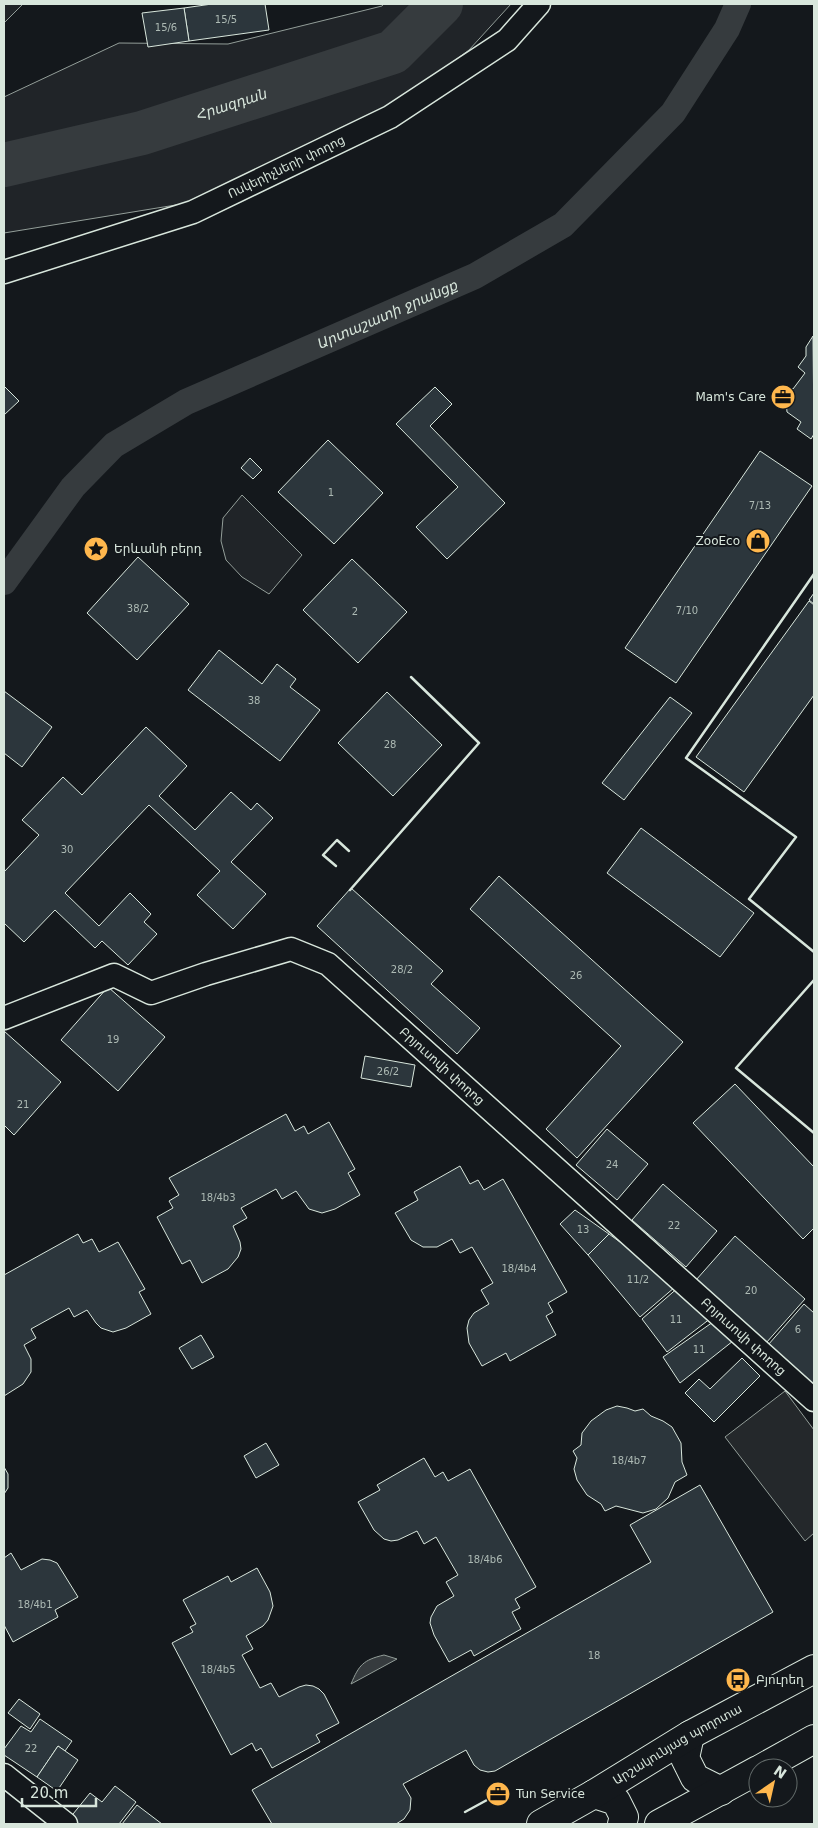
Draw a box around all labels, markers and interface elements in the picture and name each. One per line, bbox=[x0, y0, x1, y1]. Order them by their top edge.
house number: 15/5 bbox=[215, 14, 237, 25]
house number: 15/6 bbox=[155, 22, 177, 33]
water label: Հրազդան bbox=[194, 85, 269, 123]
street label: Ոսկերիչների փողոց bbox=[226, 133, 347, 201]
water label: Արտաշատի ջրանցք bbox=[315, 276, 460, 352]
office icon: Mam's Care bbox=[770, 384, 796, 410]
place label: Mam's Care bbox=[695, 390, 766, 404]
house number: 1 bbox=[328, 487, 334, 498]
house number: 7/13 bbox=[749, 500, 771, 511]
shop icon: ZooEco bbox=[745, 528, 771, 554]
place label: ZooEco bbox=[696, 534, 740, 548]
place icon: Երևանի բերդ bbox=[83, 536, 109, 562]
place label: Երևանի բերդ bbox=[114, 542, 202, 556]
house number: 38/2 bbox=[127, 603, 149, 614]
house number: 7/10 bbox=[676, 605, 698, 616]
house number: 2 bbox=[352, 606, 358, 617]
house number: 38 bbox=[248, 695, 260, 706]
house number: 28 bbox=[384, 739, 396, 750]
house number: 30 bbox=[61, 844, 73, 855]
house number: 28/2 bbox=[391, 964, 413, 975]
house number: 26 bbox=[570, 970, 582, 981]
street label: Բրյուսովի փողոց bbox=[397, 1025, 487, 1108]
house number: 19 bbox=[107, 1034, 119, 1045]
house number: 26/2 bbox=[377, 1066, 399, 1077]
house number: 21 bbox=[17, 1099, 29, 1110]
house number: 24 bbox=[606, 1159, 618, 1170]
house number: 18/4b3 bbox=[200, 1192, 236, 1203]
house number: 22 bbox=[668, 1220, 680, 1231]
house number: 13 bbox=[577, 1224, 589, 1235]
house number: 18/4b4 bbox=[501, 1263, 537, 1274]
house number: 11/2 bbox=[627, 1274, 649, 1285]
house number: 20 bbox=[745, 1285, 757, 1296]
street label: Բրյուսովի փողոց bbox=[698, 1295, 789, 1378]
house number: 11 bbox=[670, 1314, 682, 1325]
house number: 6 bbox=[795, 1324, 801, 1335]
house number: 11 bbox=[693, 1344, 705, 1355]
house number: 18/4b7 bbox=[611, 1455, 647, 1466]
house number: 18/4b6 bbox=[467, 1554, 503, 1565]
house number: 18/4b1 bbox=[17, 1599, 53, 1610]
house number: 18 bbox=[588, 1650, 600, 1661]
house number: 18/4b5 bbox=[200, 1664, 236, 1675]
bus stop icon: Բյուրեղ bbox=[725, 1667, 751, 1693]
place label: Բյուրեղ bbox=[756, 1673, 804, 1687]
street label: Արշակունյաց պողոտա bbox=[610, 1702, 744, 1788]
house number: 22 bbox=[25, 1743, 37, 1754]
north arrow bbox=[748, 1758, 798, 1808]
text: N bbox=[771, 1762, 790, 1782]
scale bar bbox=[22, 1776, 96, 1808]
office icon: Tun Service bbox=[485, 1781, 511, 1807]
text: 20 m bbox=[30, 1784, 68, 1802]
place label: Tun Service bbox=[515, 1787, 585, 1801]

